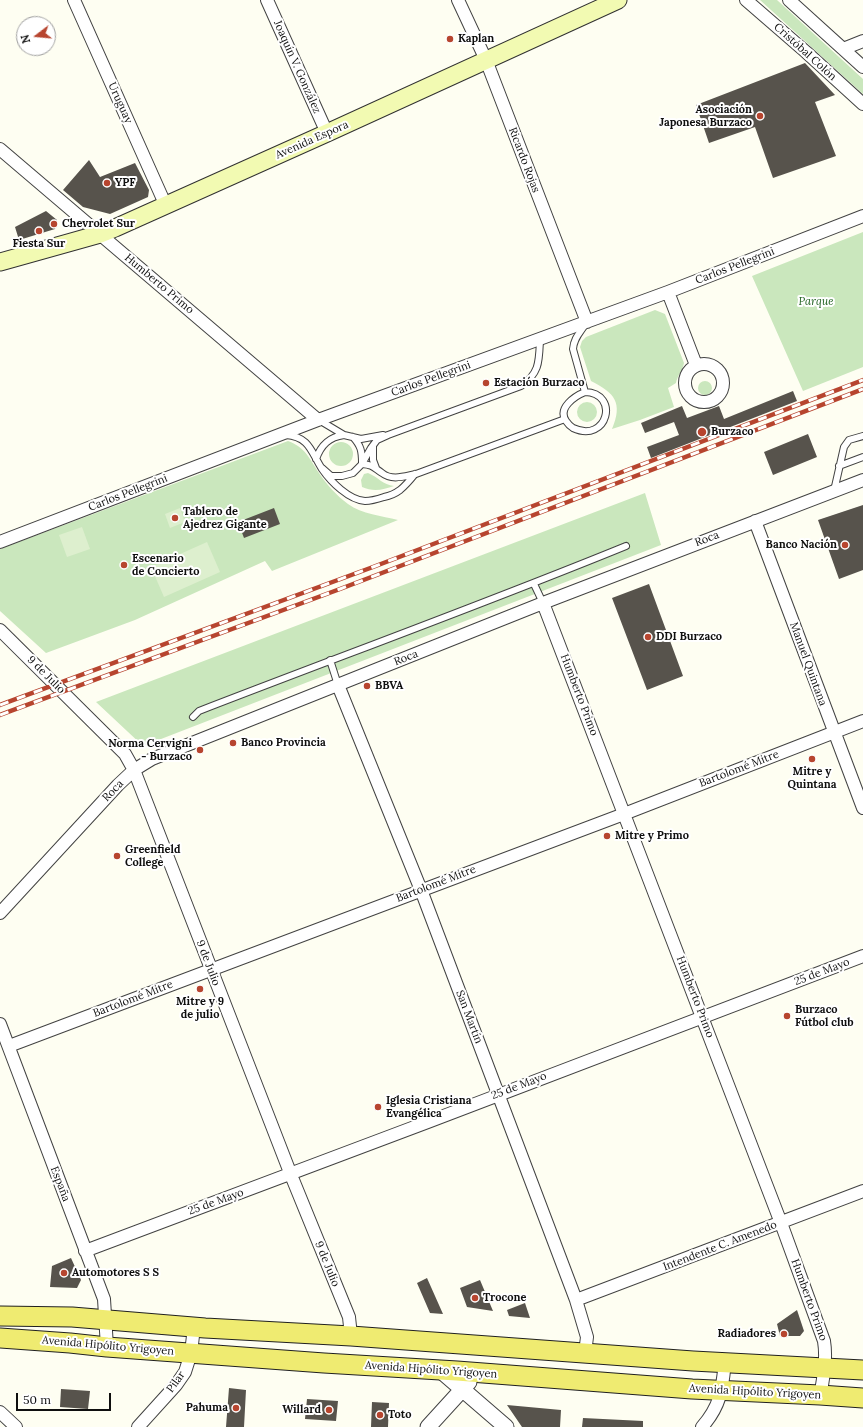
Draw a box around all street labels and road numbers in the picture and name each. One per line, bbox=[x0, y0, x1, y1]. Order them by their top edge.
street label: Joaquín V. González bbox=[270, 18, 324, 116]
street label: Cristóbal Colón bbox=[771, 20, 839, 84]
street label: Uruguay bbox=[105, 80, 135, 126]
street label: Avenida Espora bbox=[274, 118, 350, 162]
street label: Ricardo Rojas bbox=[505, 125, 543, 195]
street label: Carlos Pellegrini bbox=[694, 245, 776, 287]
street label: Humberto Primo bbox=[122, 251, 196, 317]
street label: Carlos Pellegrini bbox=[389, 358, 473, 400]
street label: Carlos Pellegrini bbox=[87, 472, 169, 514]
street label: Roca bbox=[693, 528, 721, 550]
street label: Manuel Quintana bbox=[787, 620, 829, 708]
street label: Roca bbox=[392, 647, 420, 669]
street label: Humberto Primo bbox=[557, 652, 601, 738]
street label: 9 de Julio bbox=[24, 653, 68, 697]
street label: Bartolomé Mitre bbox=[697, 748, 781, 790]
street label: Roca bbox=[100, 778, 126, 804]
street label: Bartolomé Mitre bbox=[394, 863, 478, 905]
street label: 9 de Julio bbox=[193, 938, 223, 988]
street label: Humberto Primo bbox=[673, 954, 717, 1040]
street label: 25 de Mayo bbox=[793, 955, 851, 989]
street label: Bartolomé Mitre bbox=[91, 978, 175, 1020]
street label: San Martín bbox=[453, 988, 485, 1046]
street label: 25 de Mayo bbox=[490, 1069, 548, 1103]
street label: España bbox=[47, 1165, 73, 1203]
street label: 25 de Mayo bbox=[186, 1186, 246, 1218]
street label: Intendente C. Amenedo bbox=[661, 1218, 779, 1274]
street label: 9 de Julio bbox=[312, 1239, 342, 1289]
street label: Humberto Primo bbox=[788, 1257, 830, 1343]
street label: Avenida Hipólito Yrigoyen bbox=[41, 1334, 175, 1358]
street label: Avenida Hipólito Yrigoyen bbox=[364, 1359, 498, 1381]
street label: Pilar bbox=[164, 1369, 188, 1395]
street label: Avenida Hipólito Yrigoyen bbox=[689, 1382, 821, 1402]

